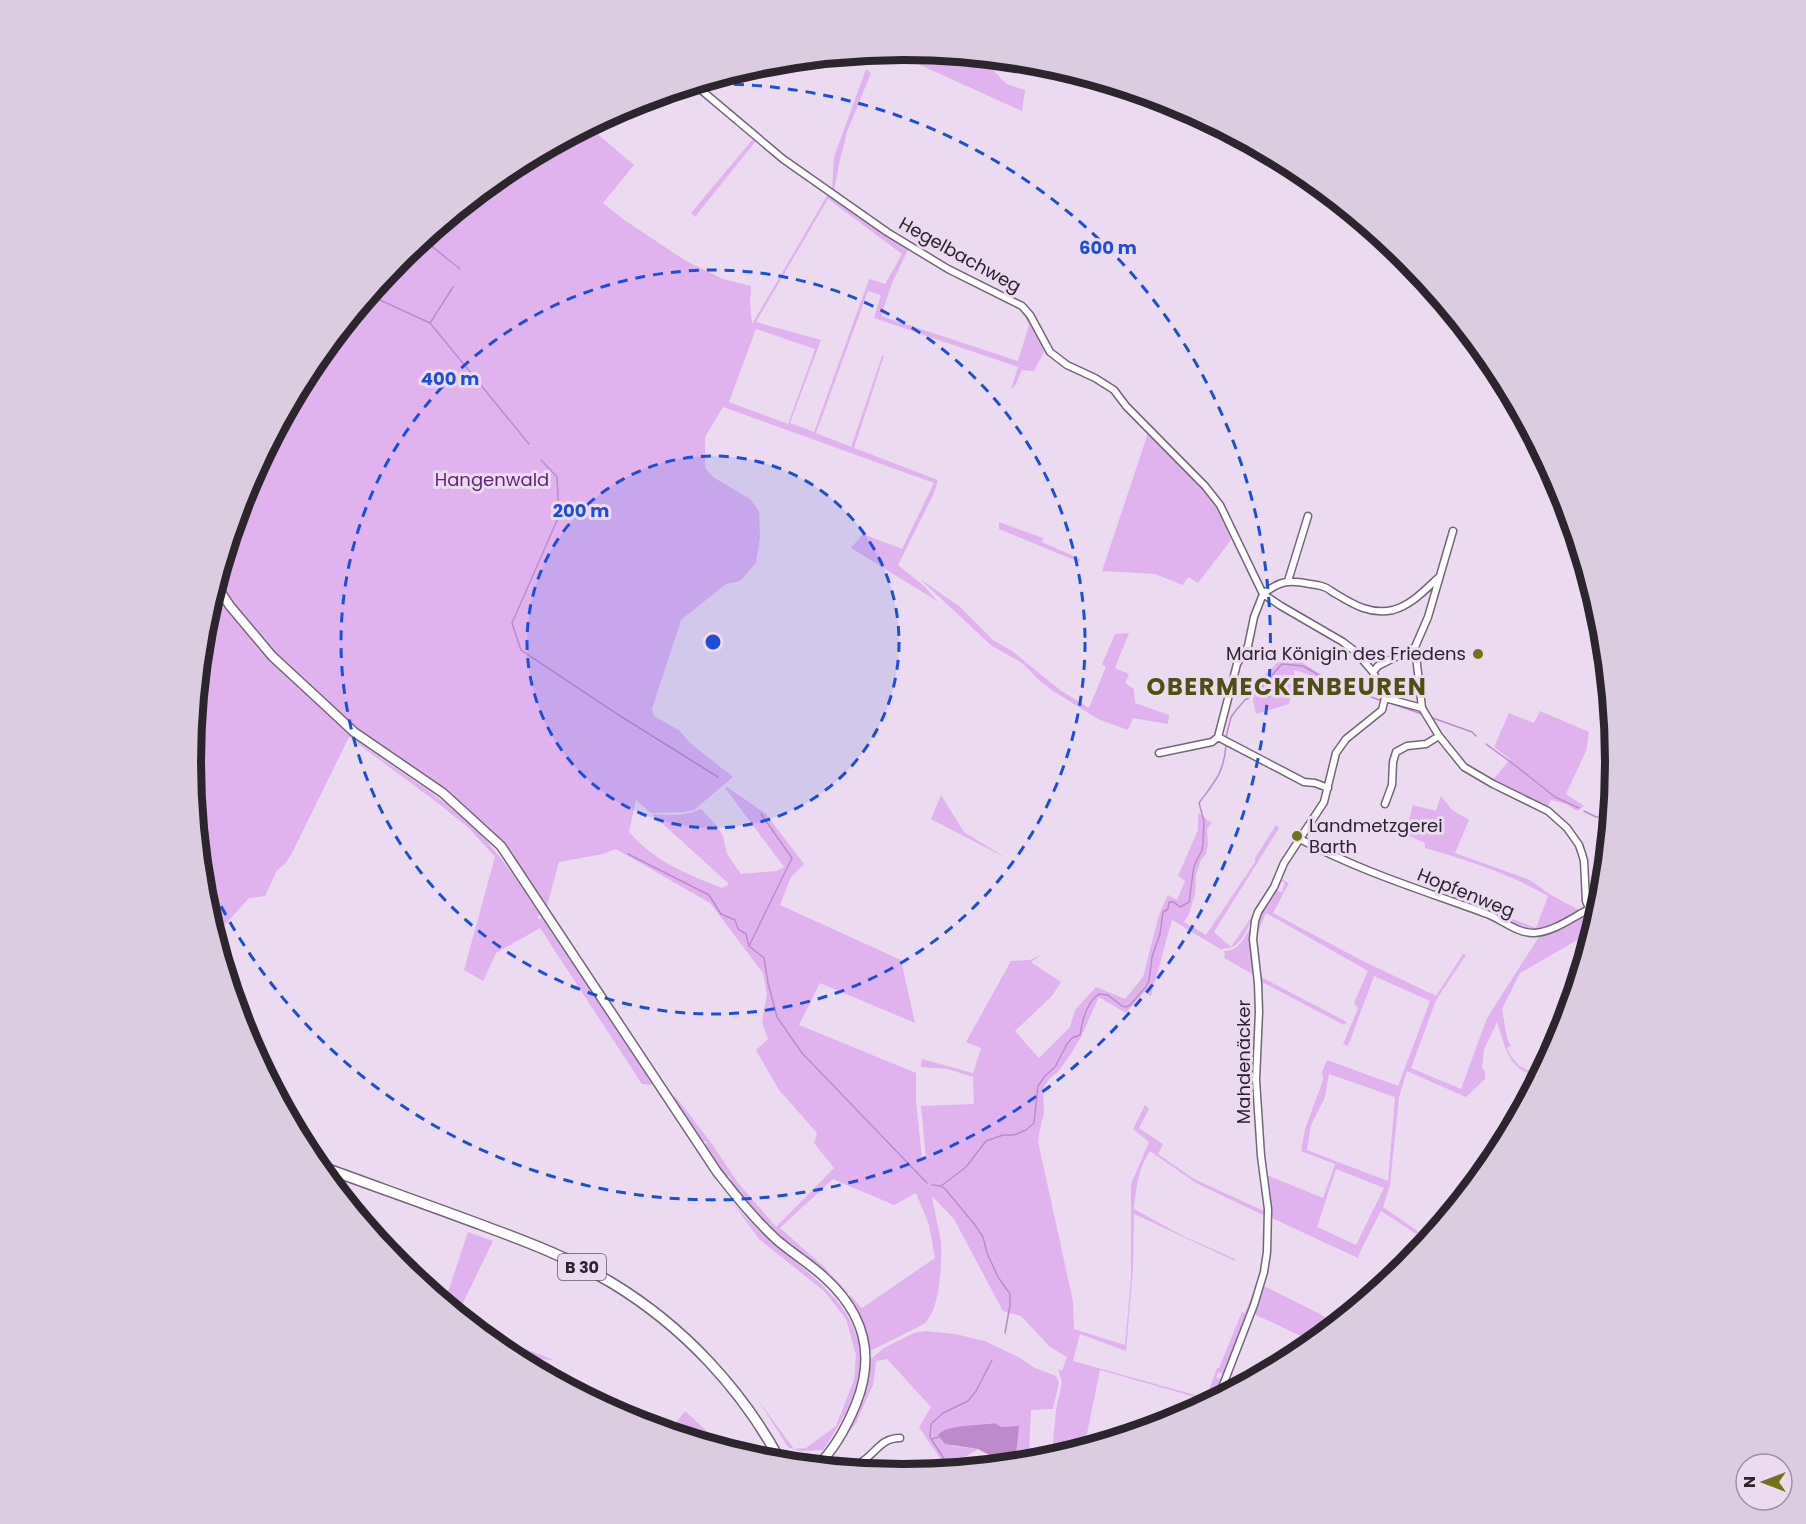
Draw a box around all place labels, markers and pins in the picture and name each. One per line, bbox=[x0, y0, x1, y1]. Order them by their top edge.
centre of rings bbox=[703, 632, 723, 652]
place label: Maria Königin des Friedens bbox=[1226, 641, 1466, 666]
marker: Maria Königin des Friedens bbox=[1471, 647, 1485, 661]
place label: Landmetzgerei Barth bbox=[1309, 813, 1443, 859]
marker: Landmetzgerei Barth bbox=[1290, 829, 1304, 843]

